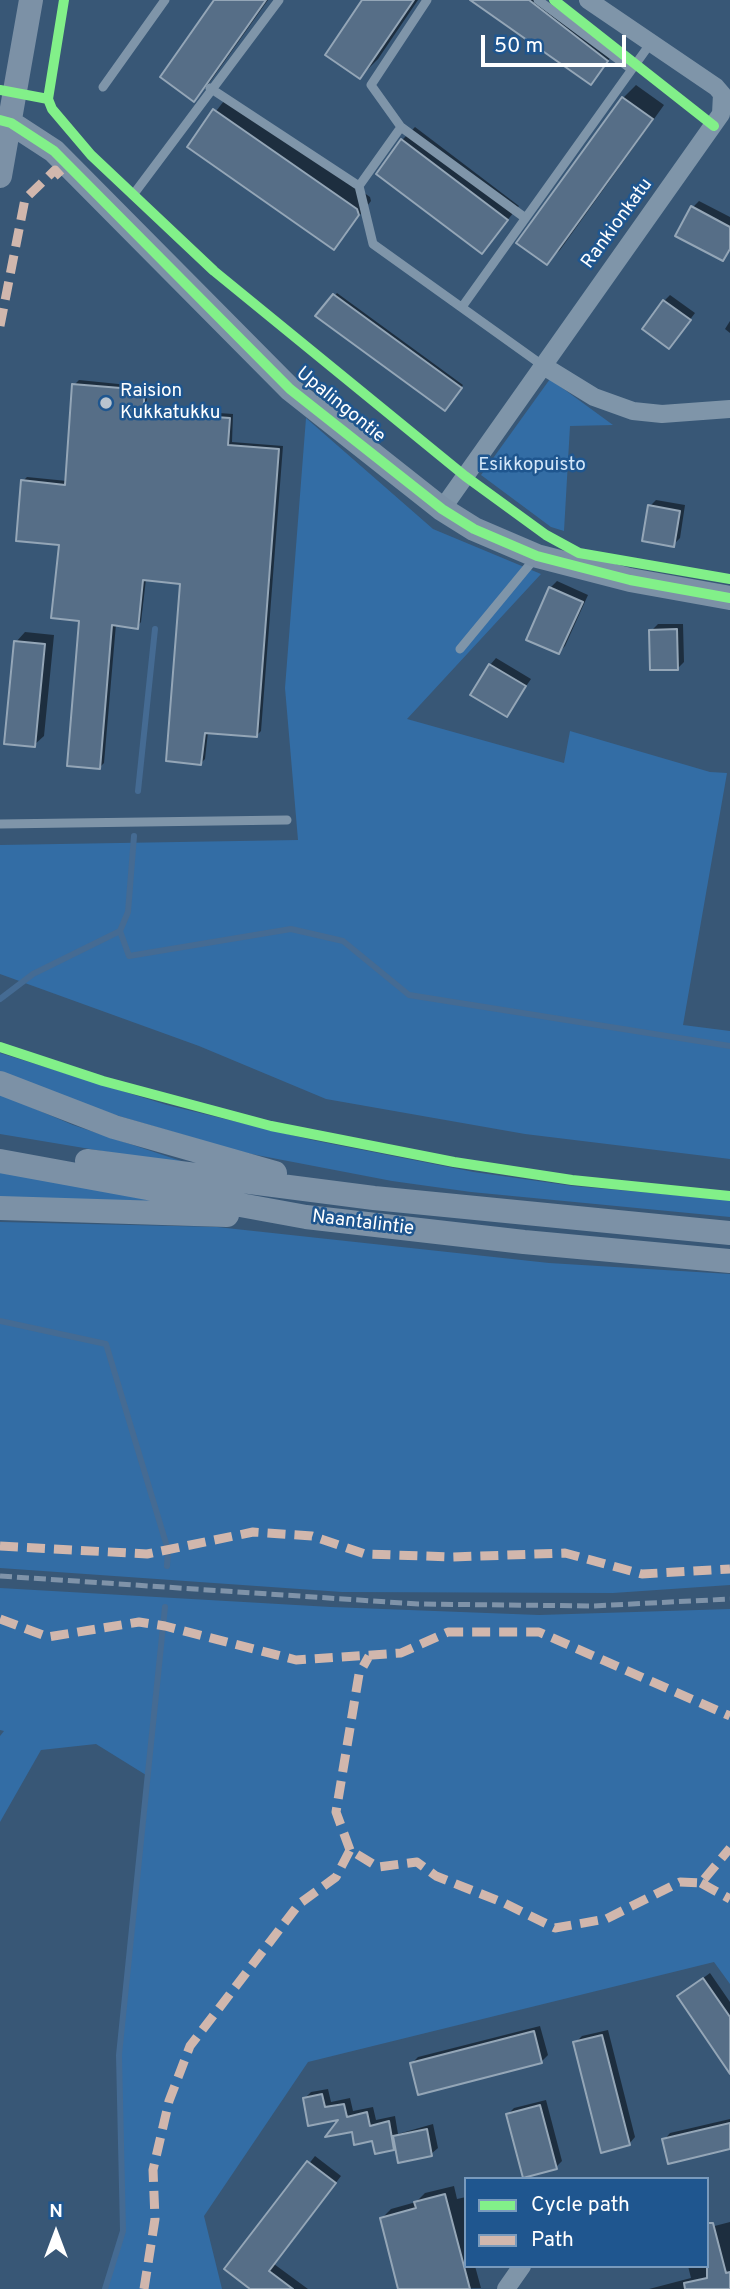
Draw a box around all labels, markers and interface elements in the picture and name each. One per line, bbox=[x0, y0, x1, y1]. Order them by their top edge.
scale bar bbox=[485, 21, 630, 65]
text: 50 m bbox=[494, 33, 543, 60]
street label: Rankionkatu bbox=[578, 174, 658, 274]
street label: Upalingontie bbox=[291, 363, 389, 449]
place label: Raision Kukkatukku bbox=[120, 381, 221, 425]
marker: Raision Kukkatukku bbox=[98, 395, 114, 411]
park label: Esikkopuisto bbox=[478, 455, 586, 477]
street label: Naantalintie bbox=[311, 1206, 415, 1242]
legend bbox=[464, 2177, 709, 2268]
text: Cycle path bbox=[531, 2192, 630, 2219]
north arrow bbox=[21, 2198, 91, 2268]
text: N bbox=[49, 2200, 63, 2224]
text: Path bbox=[531, 2227, 574, 2254]

